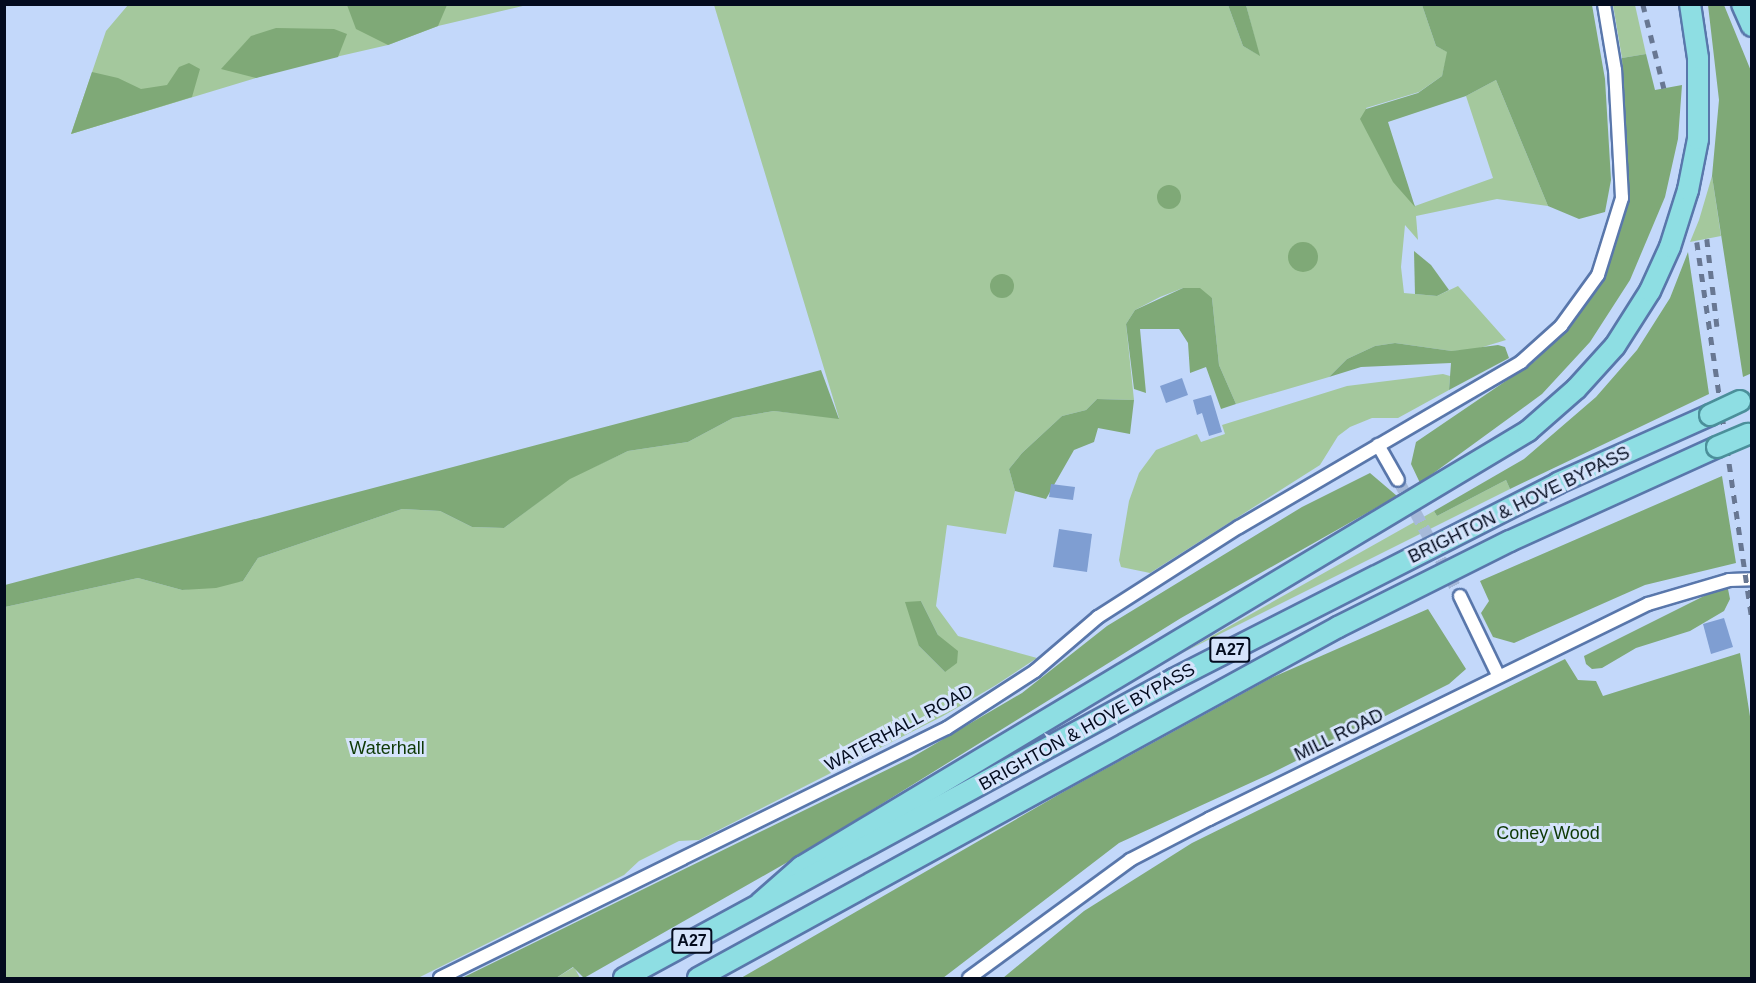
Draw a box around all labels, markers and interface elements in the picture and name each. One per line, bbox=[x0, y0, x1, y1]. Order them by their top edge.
street label: BRIGHTON & HOVE BYPASS bbox=[1405, 442, 1633, 568]
road number: A27 bbox=[1209, 637, 1251, 663]
street label: BRIGHTON & HOVE BYPASS bbox=[975, 659, 1199, 795]
street label: WATERHALL ROAD bbox=[821, 680, 977, 776]
street label: MILL ROAD bbox=[1291, 704, 1387, 766]
park label: Waterhall bbox=[349, 737, 425, 759]
park label: Coney Wood bbox=[1496, 822, 1600, 844]
road number: A27 bbox=[671, 928, 713, 954]

